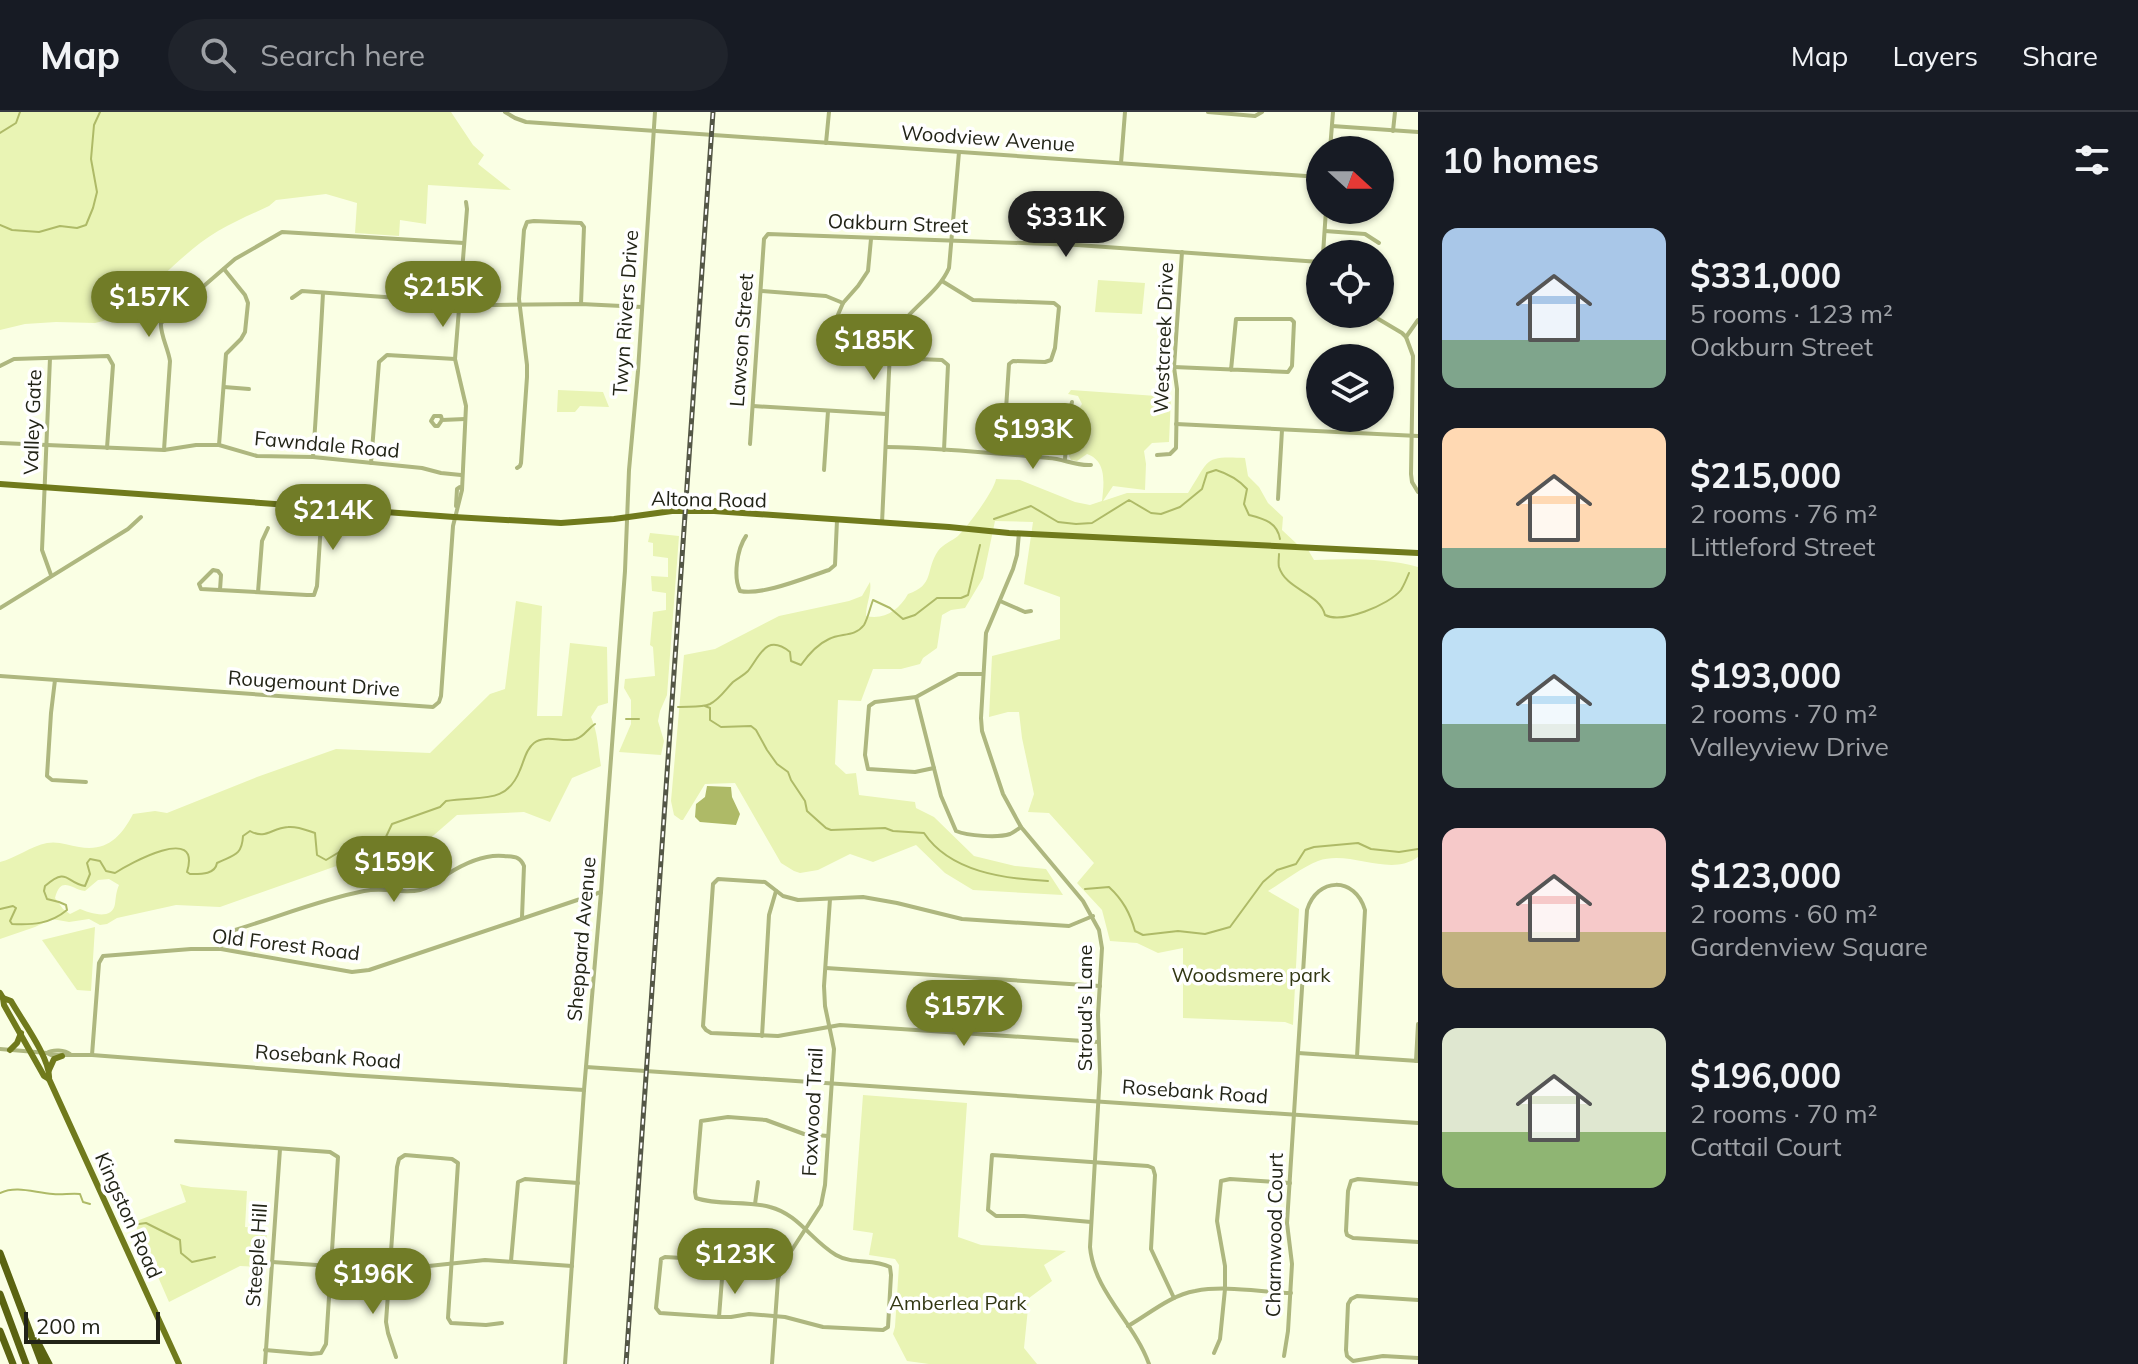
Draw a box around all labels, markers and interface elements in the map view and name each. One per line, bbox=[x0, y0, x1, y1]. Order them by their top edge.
search box bbox=[168, 19, 728, 91]
text: Map bbox=[40, 31, 120, 79]
icon: search bbox=[196, 33, 240, 77]
text: Search here bbox=[260, 36, 425, 74]
text: Map bbox=[1791, 38, 1848, 73]
text: Layers bbox=[1892, 38, 1978, 73]
text: Share bbox=[2022, 38, 2098, 73]
street label: Woodview Avenue bbox=[900, 119, 1076, 157]
north arrow bbox=[1306, 136, 1394, 224]
map controls bbox=[1306, 136, 1394, 432]
icon: filters bbox=[2070, 138, 2114, 182]
text: 10 homes bbox=[1442, 139, 1599, 182]
pin: $331K bbox=[1010, 191, 1122, 259]
text: $331K bbox=[1026, 200, 1106, 233]
street label: Oakburn Street bbox=[827, 208, 969, 238]
street label: Twyn Rivers Drive bbox=[607, 229, 643, 397]
button: locate bbox=[1306, 240, 1394, 328]
text: $331,000 bbox=[1690, 254, 1841, 297]
icon: home bbox=[1506, 260, 1602, 356]
pin: $215K bbox=[387, 261, 499, 329]
street label: Westcreek Drive bbox=[1148, 262, 1178, 414]
text: $215K bbox=[403, 270, 483, 303]
pin: $157K bbox=[93, 271, 205, 339]
street label: Lawson Street bbox=[724, 273, 758, 407]
text: $157K bbox=[109, 280, 189, 313]
text: 5 rooms · 123 m² bbox=[1690, 297, 1893, 330]
pin: $185K bbox=[818, 314, 930, 382]
text: $185K bbox=[834, 323, 914, 356]
text: Oakburn Street bbox=[1690, 330, 1873, 363]
button: layers bbox=[1306, 344, 1394, 432]
street label: Valley Gate bbox=[18, 369, 46, 475]
pin: $193K bbox=[977, 403, 1089, 471]
text: $193K bbox=[993, 412, 1073, 445]
street label: Fawndale Road bbox=[253, 425, 401, 463]
text: $215,000 bbox=[1690, 454, 1841, 497]
icon: home bbox=[1506, 460, 1602, 556]
pin: $214K bbox=[277, 484, 389, 552]
street label: Altona Road bbox=[651, 485, 767, 513]
text: $214K bbox=[293, 493, 373, 526]
text: 2 rooms · 76 m² bbox=[1690, 497, 1877, 530]
text: Littleford Street bbox=[1690, 530, 1875, 563]
text: $193,000 bbox=[1690, 654, 1841, 697]
icon: home bbox=[1506, 660, 1602, 756]
street label: Rougemount Drive bbox=[227, 665, 401, 701]
text: 2 rooms · 70 m² bbox=[1690, 697, 1877, 730]
text: Valleyview Drive bbox=[1690, 730, 1889, 763]
pin: $159K bbox=[338, 836, 450, 904]
text: $159K bbox=[354, 845, 434, 878]
text: $123,000 bbox=[1690, 854, 1841, 897]
street label: Sheppard Avenue bbox=[561, 856, 601, 1022]
icon: home bbox=[1506, 860, 1602, 956]
text: 2 rooms · 60 m² bbox=[1690, 897, 1877, 930]
street label: Old Forest Road bbox=[211, 923, 361, 965]
text: Gardenview Square bbox=[1690, 930, 1928, 963]
street label: Stroud's Lane bbox=[1072, 945, 1097, 1071]
park label: Woodsmere park bbox=[1171, 962, 1331, 987]
pin: $157K bbox=[908, 980, 1020, 1048]
text: $157K bbox=[924, 989, 1004, 1022]
street label: Rosebank Road bbox=[254, 1038, 402, 1074]
street label: Foxwood Trail bbox=[796, 1047, 828, 1177]
text: $196,000 bbox=[1690, 1054, 1841, 1097]
icon: home bbox=[1506, 1060, 1602, 1156]
street label: Rosebank Road bbox=[1121, 1073, 1269, 1109]
text: 2 rooms · 70 m² bbox=[1690, 1097, 1877, 1130]
text: Cattail Court bbox=[1690, 1130, 1842, 1163]
street label: Kingston Road bbox=[90, 1148, 168, 1282]
street label: Charnwood Court bbox=[1260, 1153, 1288, 1317]
street label: Steeple Hill bbox=[240, 1202, 272, 1308]
pin: $123K bbox=[679, 1228, 791, 1296]
text: $123K bbox=[695, 1237, 775, 1270]
pin: $196K bbox=[317, 1248, 429, 1316]
text: $196K bbox=[333, 1257, 413, 1290]
park label: Amberlea Park bbox=[889, 1290, 1027, 1315]
scale bar bbox=[24, 1308, 160, 1344]
text: 200 m bbox=[36, 1312, 101, 1340]

